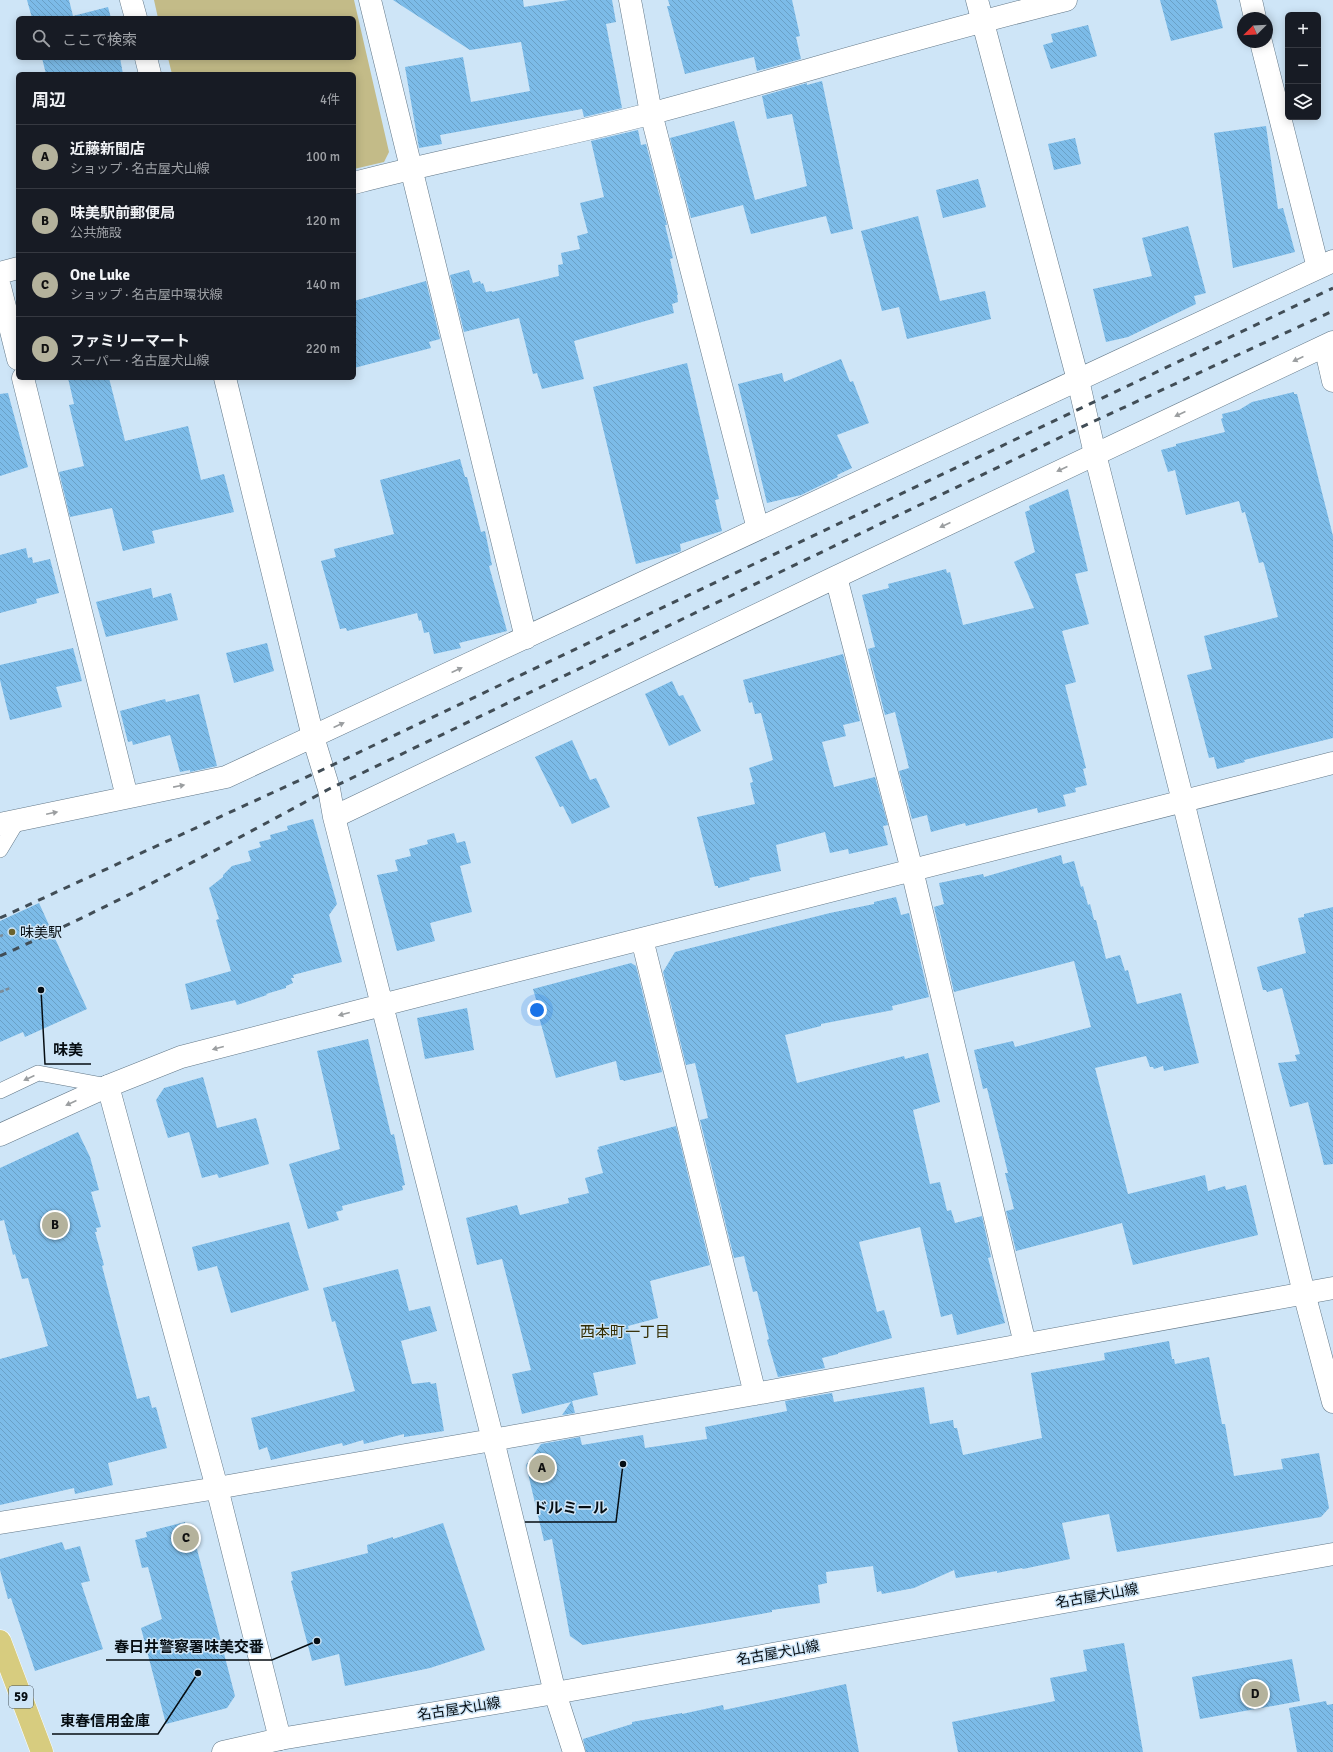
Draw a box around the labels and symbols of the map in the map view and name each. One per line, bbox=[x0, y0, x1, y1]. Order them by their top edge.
north arrow bbox=[1237, 12, 1273, 48]
one-way arrow bbox=[1292, 356, 1303, 362]
one-way arrow bbox=[1174, 411, 1186, 417]
one-way arrow bbox=[1057, 466, 1068, 472]
one-way arrow bbox=[939, 522, 951, 528]
one-way arrow bbox=[451, 667, 462, 673]
one-way arrow bbox=[333, 722, 344, 728]
one-way arrow bbox=[173, 783, 185, 789]
one-way arrow bbox=[46, 809, 58, 815]
place label: 味美駅 bbox=[20, 924, 62, 941]
marker: 味美駅 bbox=[7, 927, 17, 937]
your location bbox=[527, 1000, 547, 1020]
one-way arrow bbox=[338, 1012, 350, 1018]
callout: 味美 bbox=[45, 1037, 91, 1064]
text: 味美 bbox=[53, 1041, 83, 1059]
one-way arrow bbox=[212, 1045, 224, 1051]
one-way arrow bbox=[23, 1075, 34, 1081]
one-way arrow bbox=[65, 1100, 76, 1106]
pin: B bbox=[42, 1210, 68, 1240]
district label: 西本町一丁目 bbox=[580, 1323, 670, 1341]
pin: A bbox=[529, 1453, 555, 1483]
callout: ドルミール bbox=[525, 1495, 616, 1522]
text: ドルミール bbox=[532, 1499, 608, 1517]
pin: C bbox=[173, 1523, 199, 1553]
street label: 名古屋犬山線 bbox=[1054, 1580, 1140, 1612]
callout: 春日井警察署味美交番 bbox=[106, 1633, 272, 1660]
street label: 名古屋犬山線 bbox=[735, 1637, 821, 1669]
text: 春日井警察署味美交番 bbox=[114, 1638, 264, 1656]
pin: D bbox=[1242, 1679, 1268, 1709]
road number: 59 bbox=[9, 1686, 33, 1708]
street label: 名古屋犬山線 bbox=[416, 1694, 502, 1724]
callout: 東春信用金庫 bbox=[52, 1707, 158, 1734]
text: 東春信用金庫 bbox=[60, 1712, 150, 1730]

